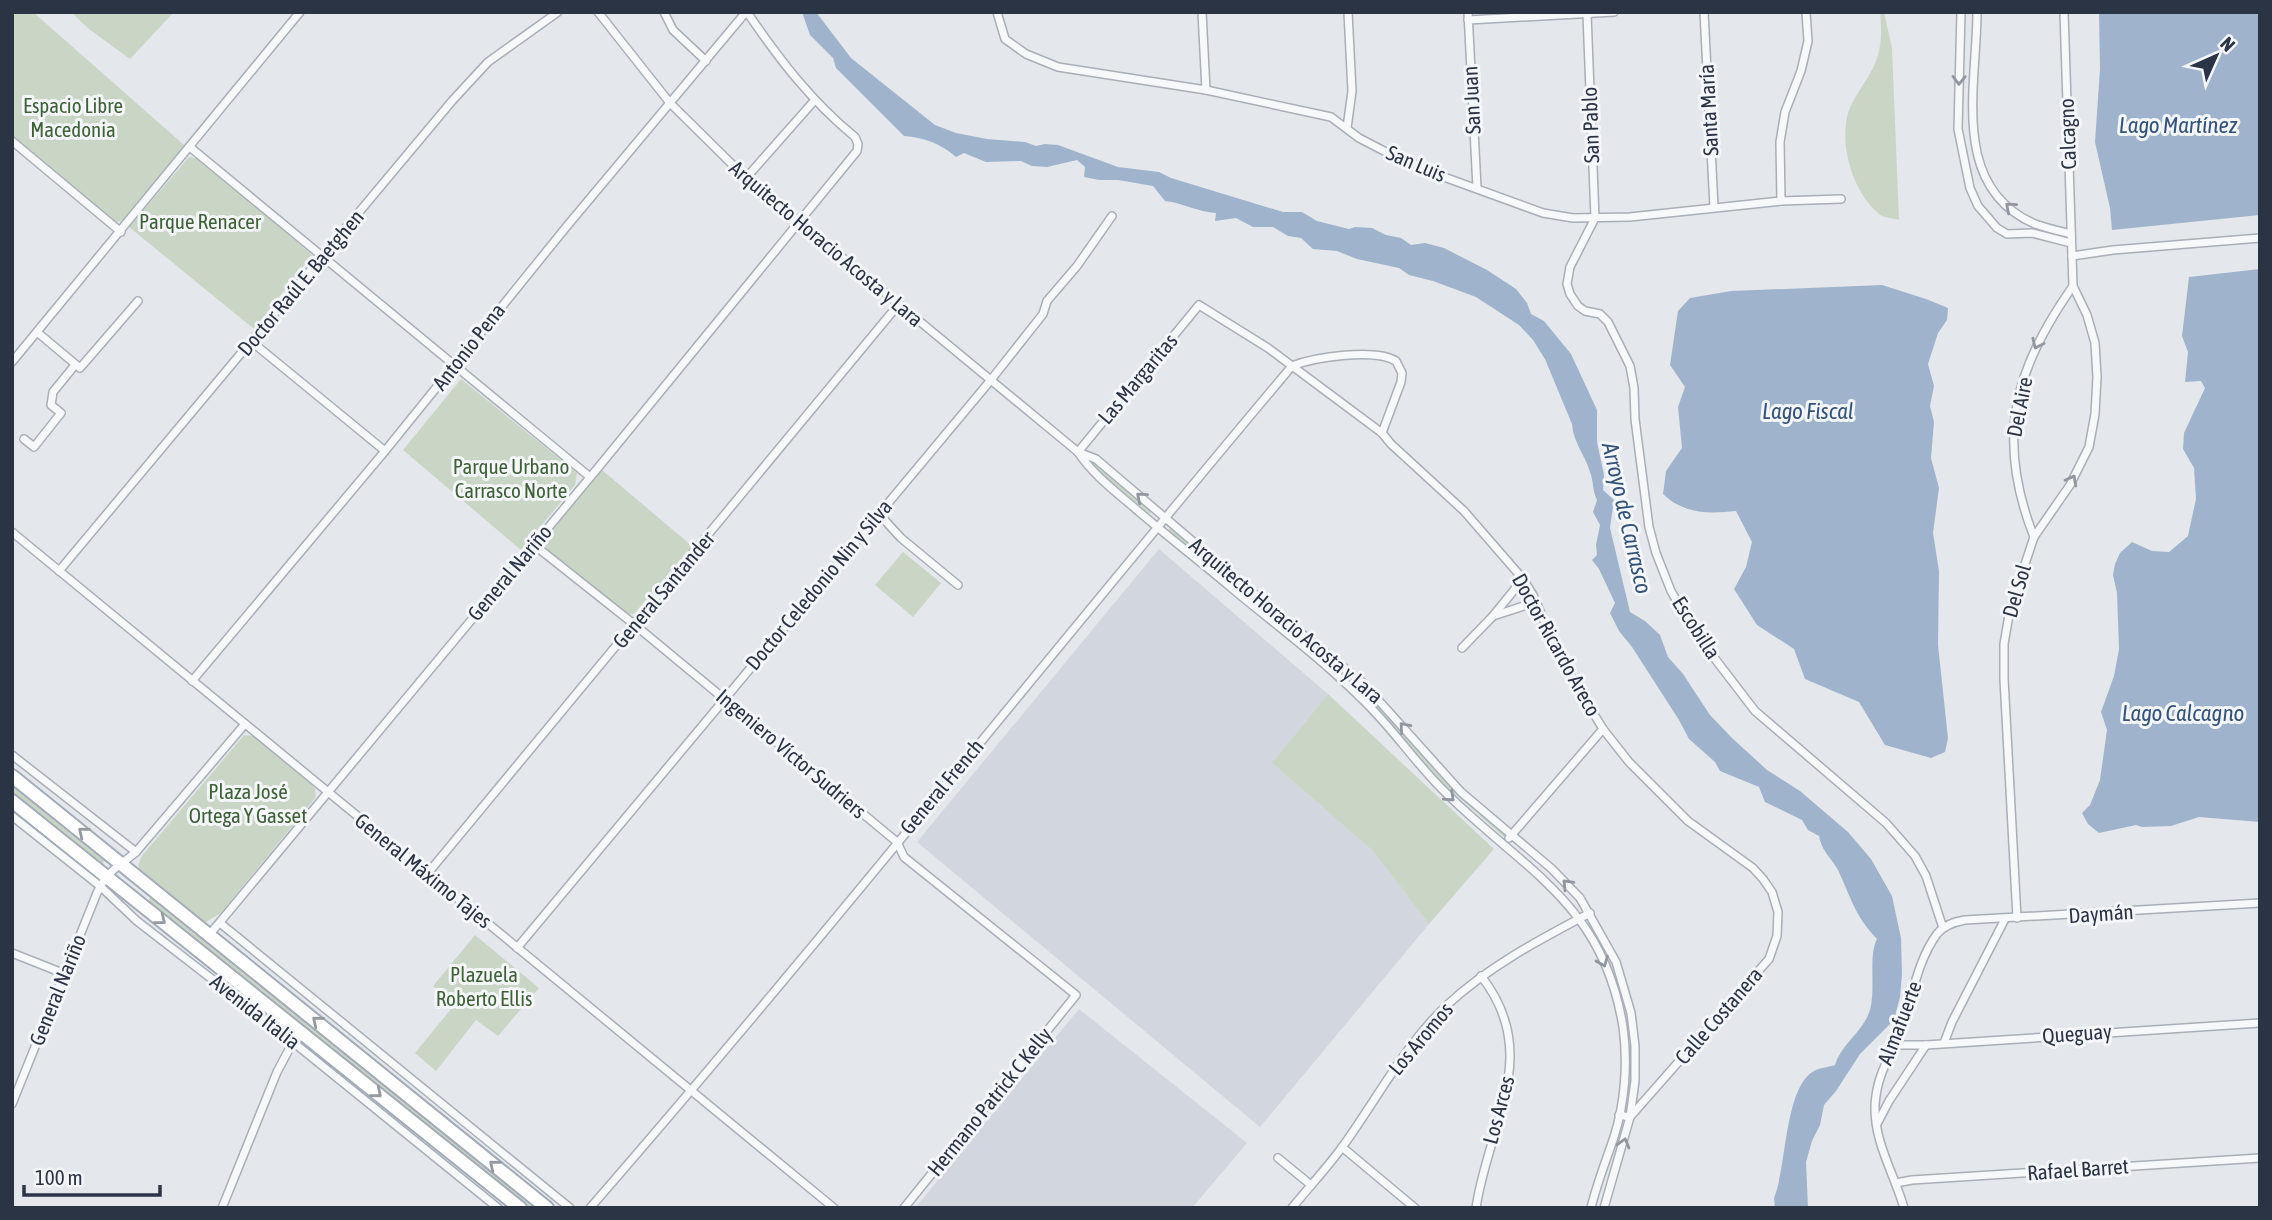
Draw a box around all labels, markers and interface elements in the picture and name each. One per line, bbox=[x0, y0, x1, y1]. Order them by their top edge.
north arrow bbox=[2181, 21, 2251, 91]
text: N bbox=[2216, 32, 2240, 56]
street label: Santa María bbox=[1694, 63, 1722, 157]
street label: San Juan bbox=[1457, 65, 1485, 135]
one-way arrow bbox=[1951, 76, 1967, 86]
street label: San Pablo bbox=[1577, 86, 1603, 164]
park label: Espacio Libre Macedonia bbox=[23, 93, 123, 141]
street label: Calcagno bbox=[2054, 98, 2080, 170]
water label: Lago Martínez bbox=[2119, 112, 2238, 138]
street label: San Luis bbox=[1383, 140, 1450, 186]
street label: Arquitecto Horacio Acosta y Lara bbox=[725, 155, 928, 331]
one-way arrow bbox=[2005, 203, 2018, 215]
street label: Doctor Raúl E. Baetghen bbox=[232, 205, 368, 360]
park label: Parque Renacer bbox=[139, 209, 262, 233]
street label: Antonio Pena bbox=[427, 298, 510, 395]
street label: Las Margaritas bbox=[1093, 328, 1182, 428]
one-way arrow bbox=[2032, 337, 2046, 349]
street label: Del Aire bbox=[2001, 375, 2037, 439]
water label: Lago Fiscal bbox=[1762, 398, 1854, 424]
water label: Arroyo de Carrasco bbox=[1597, 439, 1657, 596]
park label: Parque Urbano Carrasco Norte bbox=[453, 454, 569, 502]
one-way arrow bbox=[2063, 475, 2077, 487]
one-way arrow bbox=[1136, 493, 1149, 505]
street label: Doctor Celedonio Nin y Silva bbox=[740, 494, 896, 674]
street label: General Nariño bbox=[462, 520, 556, 625]
street label: General Santander bbox=[607, 526, 719, 653]
street label: Arquitecto Horacio Acosta y Lara bbox=[1185, 532, 1388, 708]
street label: Del Sol bbox=[1997, 561, 2035, 620]
street label: Doctor Ricardo Areco bbox=[1508, 569, 1606, 720]
street label: Escobilla bbox=[1668, 592, 1726, 663]
street label: Ingeniero Víctor Sudriers bbox=[712, 684, 871, 823]
water label: Lago Calcagno bbox=[2122, 700, 2244, 726]
one-way arrow bbox=[1400, 722, 1412, 735]
street label: General French bbox=[895, 734, 988, 839]
park label: Plaza José Ortega Y Gasset bbox=[189, 779, 307, 827]
one-way arrow bbox=[1442, 789, 1455, 801]
street label: General Máximo Tajes bbox=[351, 808, 497, 933]
one-way arrow bbox=[78, 828, 90, 841]
one-way arrow bbox=[1563, 880, 1576, 893]
street label: Daymán bbox=[2068, 899, 2134, 927]
one-way arrow bbox=[154, 912, 166, 925]
street label: General Nariño bbox=[24, 931, 90, 1049]
one-way arrow bbox=[1595, 955, 1609, 967]
park label: Plazuela Roberto Ellis bbox=[436, 962, 532, 1010]
street label: Calle Costanera bbox=[1670, 962, 1767, 1069]
street label: Avenida Italia bbox=[206, 969, 305, 1054]
street label: Almafuerte bbox=[1872, 977, 1926, 1068]
street label: Los Aromos bbox=[1383, 997, 1457, 1079]
one-way arrow bbox=[313, 1017, 326, 1029]
street label: Queguay bbox=[2041, 1019, 2113, 1047]
street label: Hermano Patrick C Kelly bbox=[922, 1022, 1057, 1180]
street label: Los Arces bbox=[1477, 1073, 1519, 1146]
one-way arrow bbox=[369, 1085, 382, 1097]
one-way arrow bbox=[1615, 1137, 1630, 1149]
street label: Rafael Barret bbox=[2026, 1153, 2129, 1185]
scale bar bbox=[24, 1154, 161, 1198]
one-way arrow bbox=[489, 1160, 501, 1173]
text: 100 m bbox=[35, 1165, 83, 1189]

